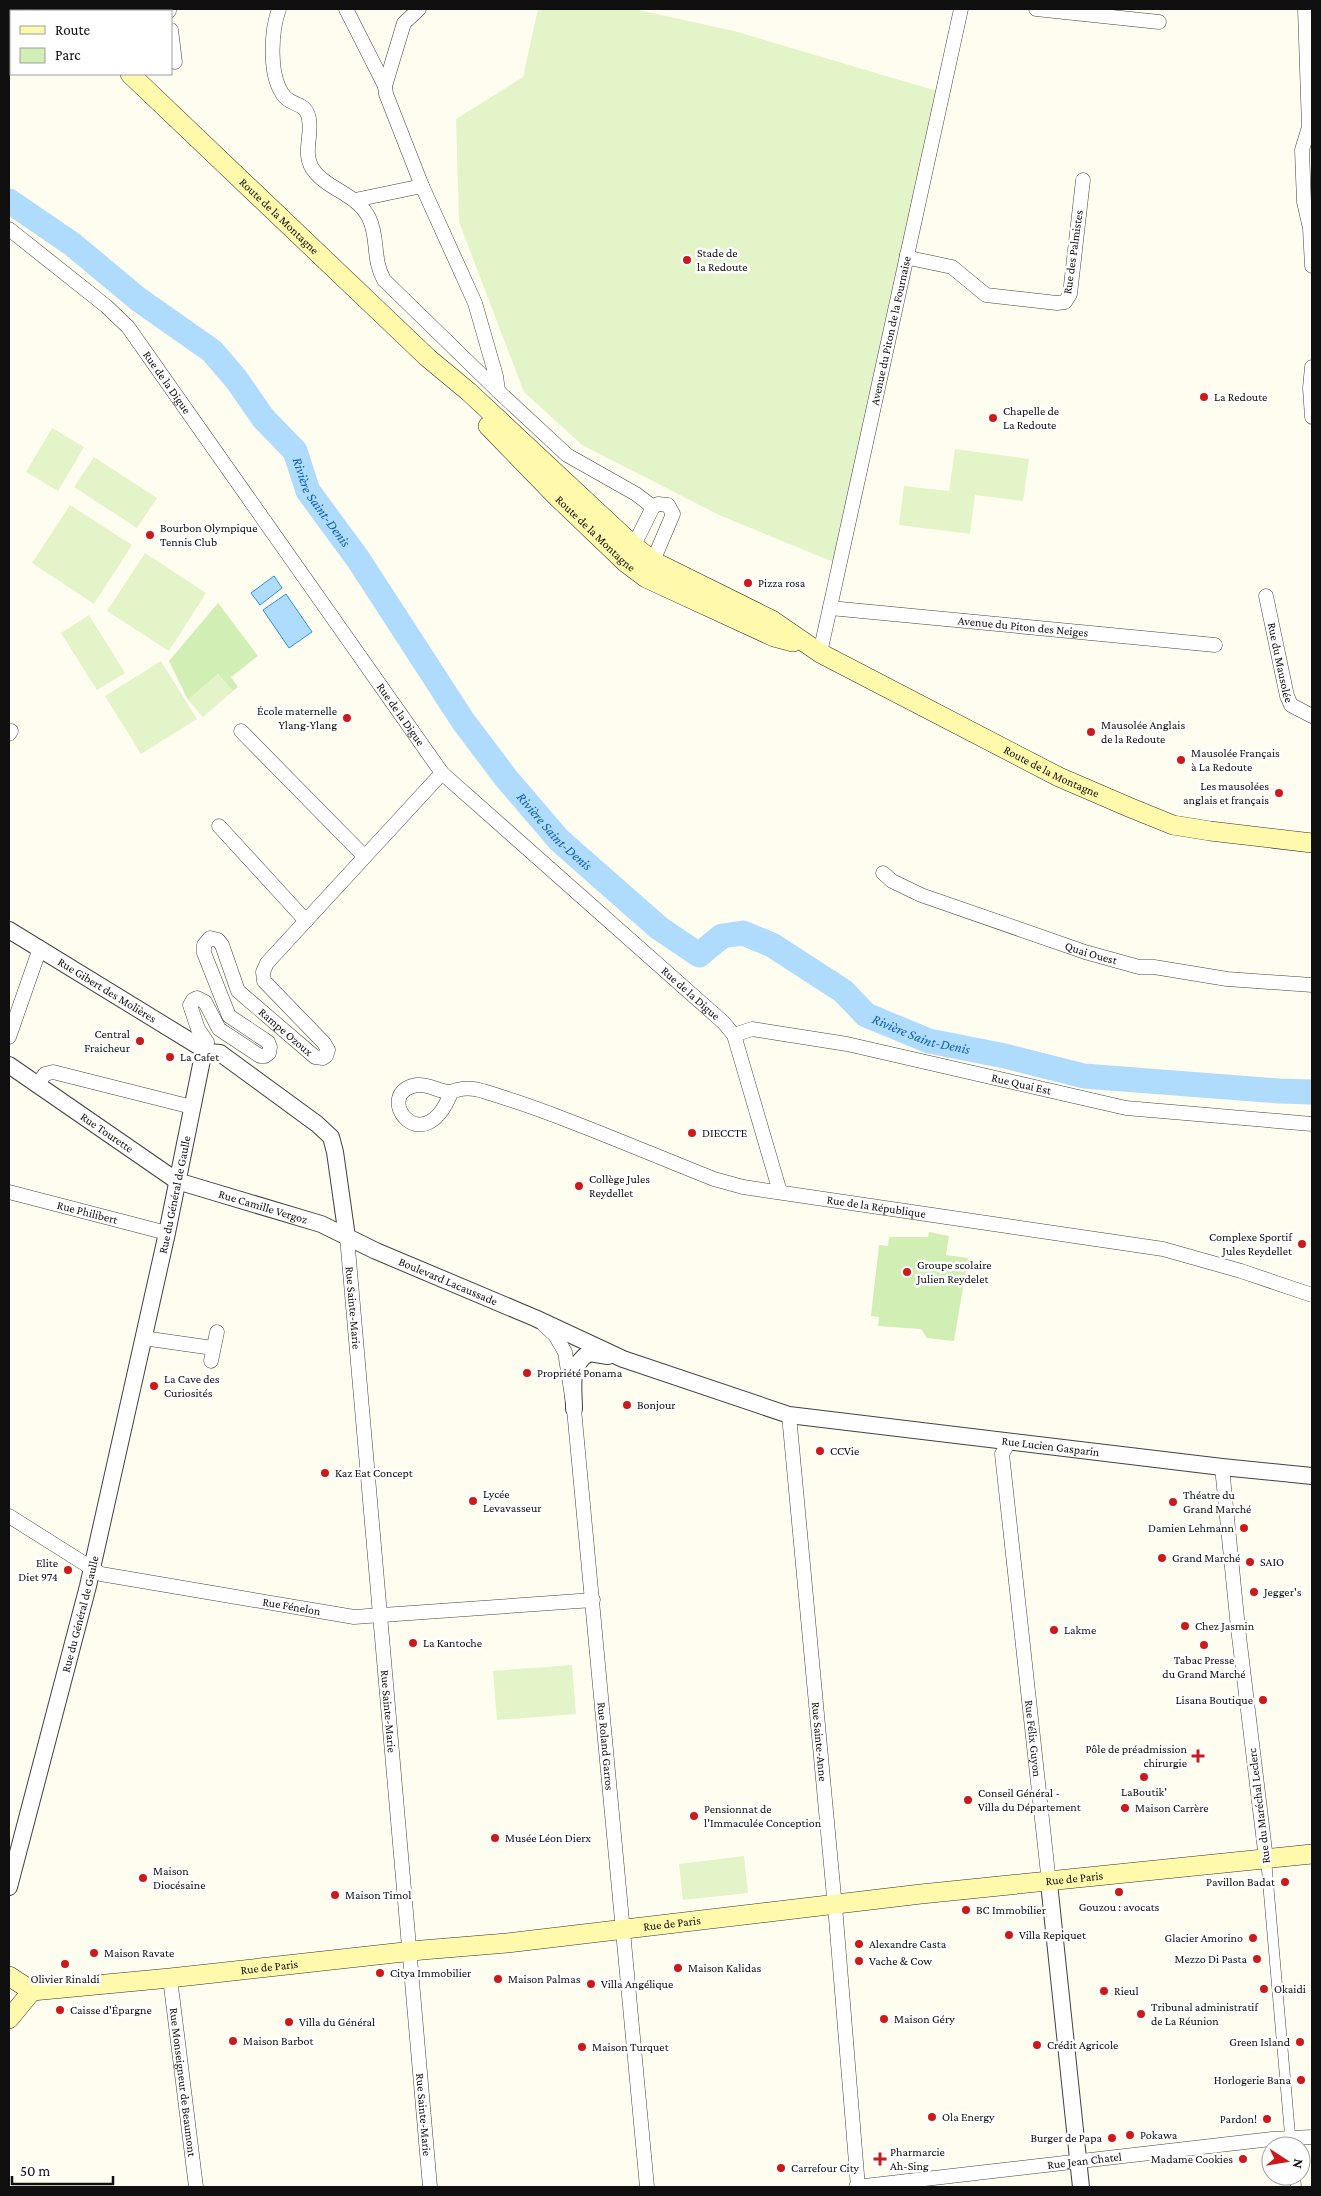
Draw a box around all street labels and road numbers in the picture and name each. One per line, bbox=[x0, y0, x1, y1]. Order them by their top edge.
street label: Route de la Montagne bbox=[236, 175, 322, 257]
street label: Rue des Palmistes bbox=[1060, 209, 1086, 295]
street label: Avenue du Piton de la Fournaise bbox=[867, 255, 914, 407]
street label: Rue de la Digue bbox=[140, 348, 194, 417]
street label: Route de la Montagne bbox=[553, 492, 638, 574]
street label: Avenue du Piton des Neiges bbox=[957, 613, 1089, 640]
street label: Rue du Mausolée bbox=[1265, 621, 1296, 705]
street label: Rue de la Digue bbox=[374, 680, 428, 749]
street label: Route de la Montagne bbox=[1001, 743, 1101, 800]
street label: Quai Ouest bbox=[1063, 939, 1120, 968]
street label: Rue Gibert des Molières bbox=[55, 955, 159, 1026]
street label: Rue de la Digue bbox=[658, 964, 723, 1023]
street label: Rampe Ozoux bbox=[256, 1005, 316, 1059]
street label: Rue Quai Est bbox=[990, 1070, 1054, 1098]
street label: Rue Tourette bbox=[78, 1109, 136, 1156]
street label: Rue du Général de Gaulle bbox=[156, 1135, 193, 1255]
street label: Rue Camille Vergoz bbox=[217, 1187, 309, 1227]
street label: Rue de la République bbox=[826, 1192, 927, 1221]
street label: Rue Philibert bbox=[56, 1198, 120, 1227]
street label: Boulevard Lacaussade bbox=[397, 1254, 500, 1308]
street label: Rue Sainte-Marie bbox=[343, 1266, 364, 1350]
street label: Rue Lucien Gasparin bbox=[1001, 1434, 1101, 1459]
street label: Rue du Général de Gaulle bbox=[59, 1554, 102, 1674]
street label: Rue Fénelon bbox=[261, 1595, 322, 1618]
street label: Rue Sainte-Marie bbox=[378, 1669, 399, 1753]
street label: Rue Félix Guyon bbox=[1022, 1699, 1044, 1778]
street label: Rue Roland Garros bbox=[595, 1701, 617, 1791]
street label: Rue Sainte-Anne bbox=[809, 1701, 830, 1782]
street label: Rue du Maréchal Leclerc bbox=[1245, 1748, 1273, 1864]
street label: Rue de Paris bbox=[1045, 1868, 1104, 1888]
street label: Rue de Paris bbox=[642, 1913, 702, 1934]
street label: Rue de Paris bbox=[240, 1957, 299, 1977]
street label: Rue Monseigneur de Beaumont bbox=[167, 2007, 199, 2159]
street label: Rue Sainte-Marie bbox=[413, 2073, 434, 2157]
street label: Rue Jean Chatel bbox=[1046, 2149, 1123, 2172]

